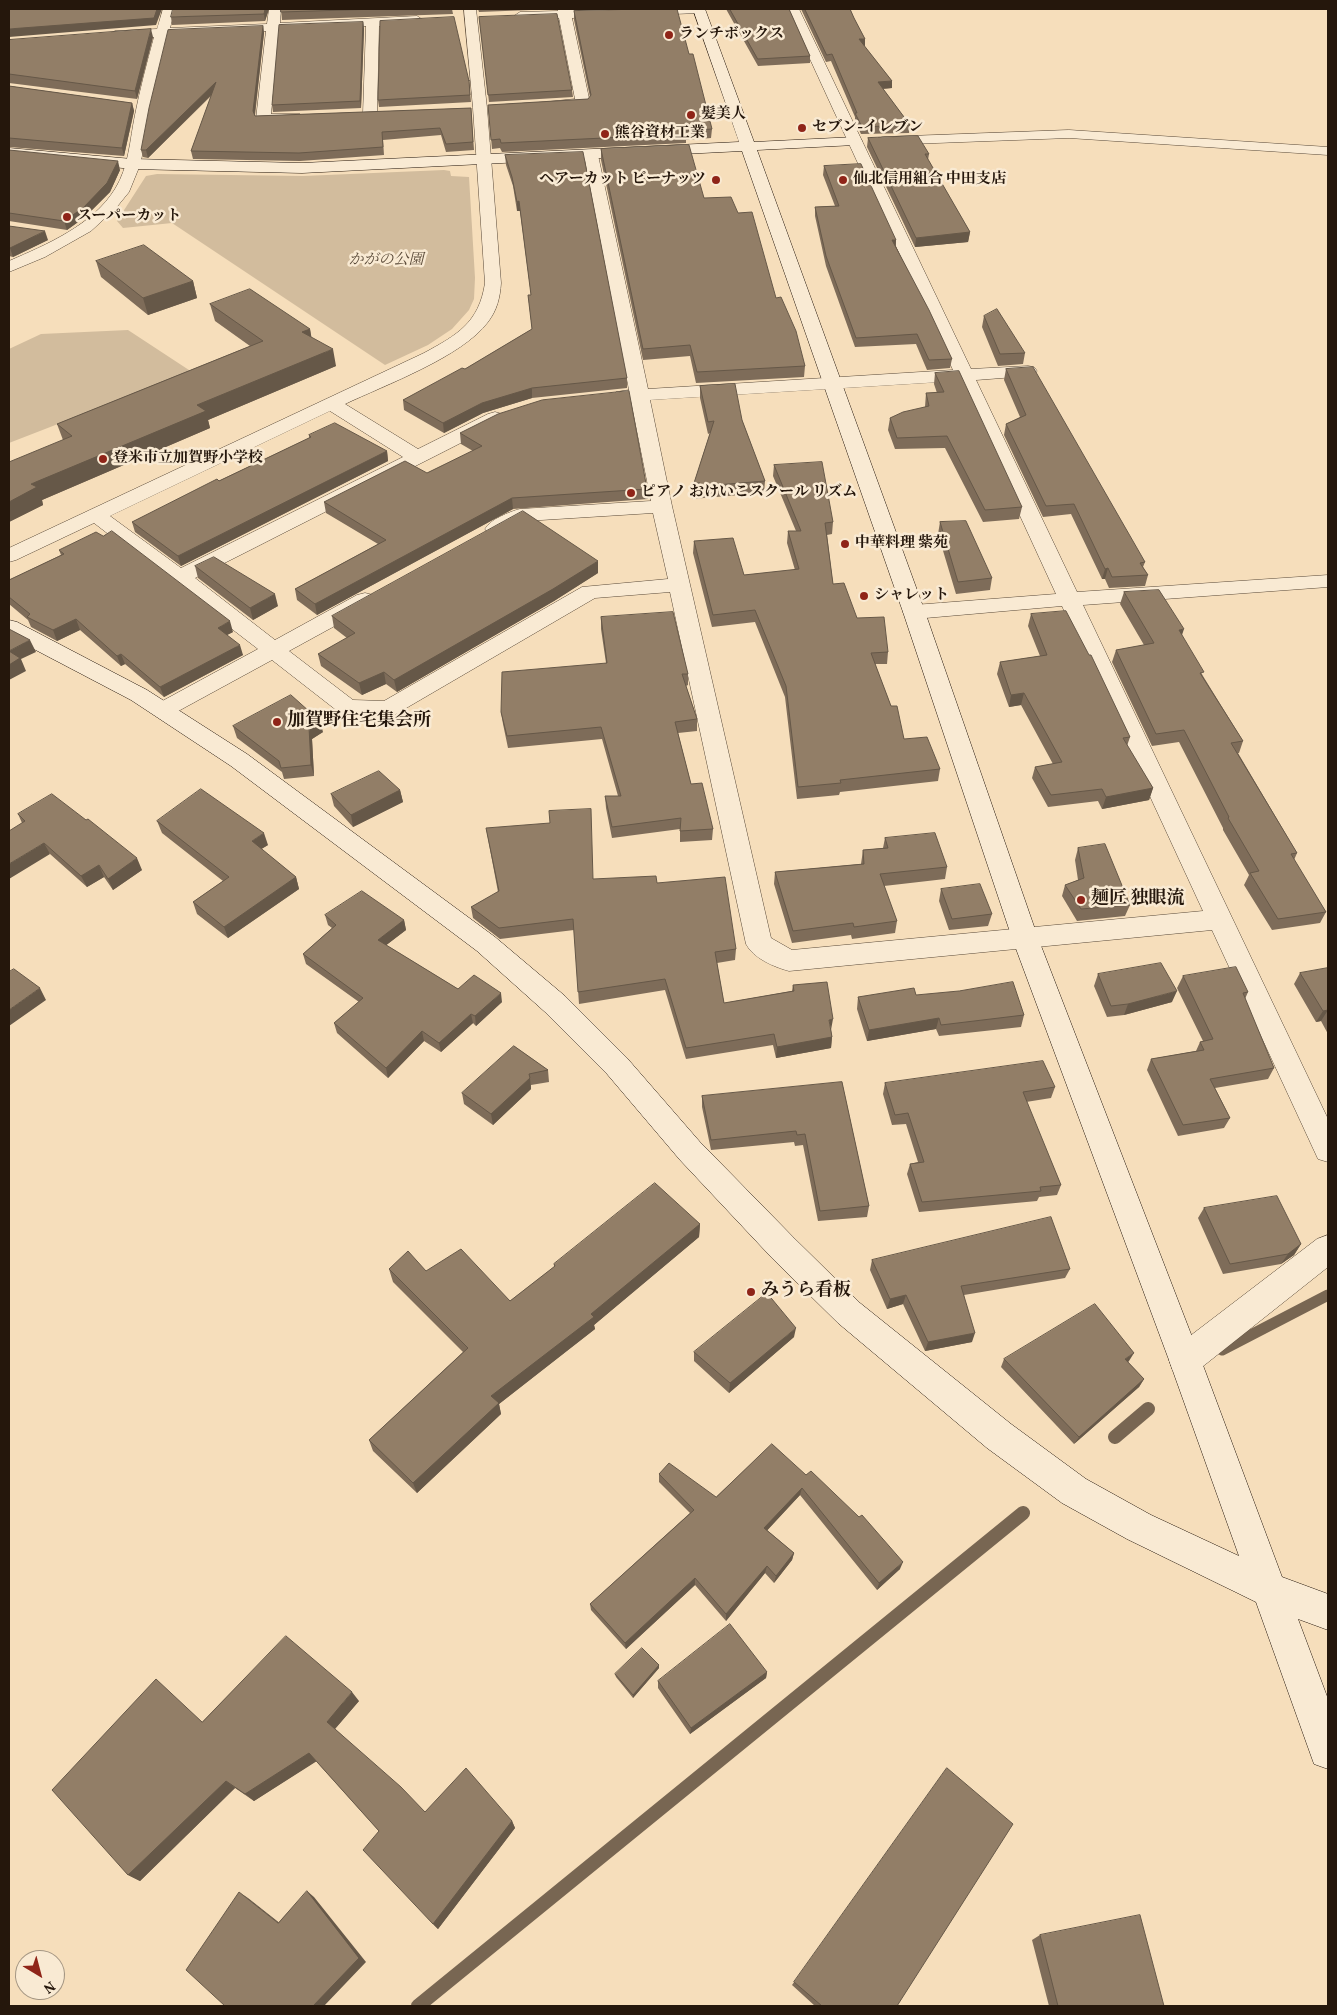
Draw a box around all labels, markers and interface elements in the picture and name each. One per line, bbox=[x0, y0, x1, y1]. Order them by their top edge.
place label: ランチボックス bbox=[679, 26, 784, 44]
marker: ランチボックス bbox=[663, 29, 675, 41]
place label: 髪美人 bbox=[701, 106, 746, 124]
marker: 髪美人 bbox=[685, 109, 697, 121]
place label: セブン-イレブン bbox=[812, 119, 923, 137]
marker: セブン-イレブン bbox=[796, 122, 808, 134]
place label: 熊谷資材工業 bbox=[615, 125, 705, 143]
marker: 熊谷資材工業 bbox=[599, 128, 611, 140]
place label: ヘアーカット ピーナッツ bbox=[539, 171, 706, 189]
place label: 仙北信用組合 中田支店 bbox=[853, 171, 1006, 189]
marker: ヘアーカット ピーナッツ bbox=[710, 174, 722, 186]
marker: 仙北信用組合 中田支店 bbox=[837, 174, 849, 186]
place label: スーパーカット bbox=[77, 208, 181, 226]
marker: スーパーカット bbox=[61, 211, 73, 223]
park label: かがの公園 bbox=[349, 252, 423, 270]
place label: 登米市立加賀野小学校 bbox=[113, 450, 263, 468]
marker: 登米市立加賀野小学校 bbox=[97, 453, 109, 465]
place label: ピアノ おけいこスクール リズム bbox=[641, 484, 857, 502]
marker: ピアノ おけいこスクール リズム bbox=[625, 487, 637, 499]
place label: 中華料理 紫苑 bbox=[855, 535, 948, 553]
marker: 中華料理 紫苑 bbox=[839, 538, 851, 550]
place label: シャレット bbox=[874, 587, 949, 605]
marker: シャレット bbox=[858, 590, 870, 602]
place label: 加賀野住宅集会所 bbox=[287, 711, 431, 733]
marker: 加賀野住宅集会所 bbox=[271, 716, 283, 728]
place label: 麺匠 独眼流 bbox=[1091, 889, 1185, 911]
marker: 麺匠 独眼流 bbox=[1075, 894, 1087, 906]
place label: みうら看板 bbox=[761, 1281, 851, 1303]
marker: みうら看板 bbox=[745, 1286, 757, 1298]
north arrow bbox=[15, 1950, 65, 2000]
text: N bbox=[39, 1976, 59, 1997]

